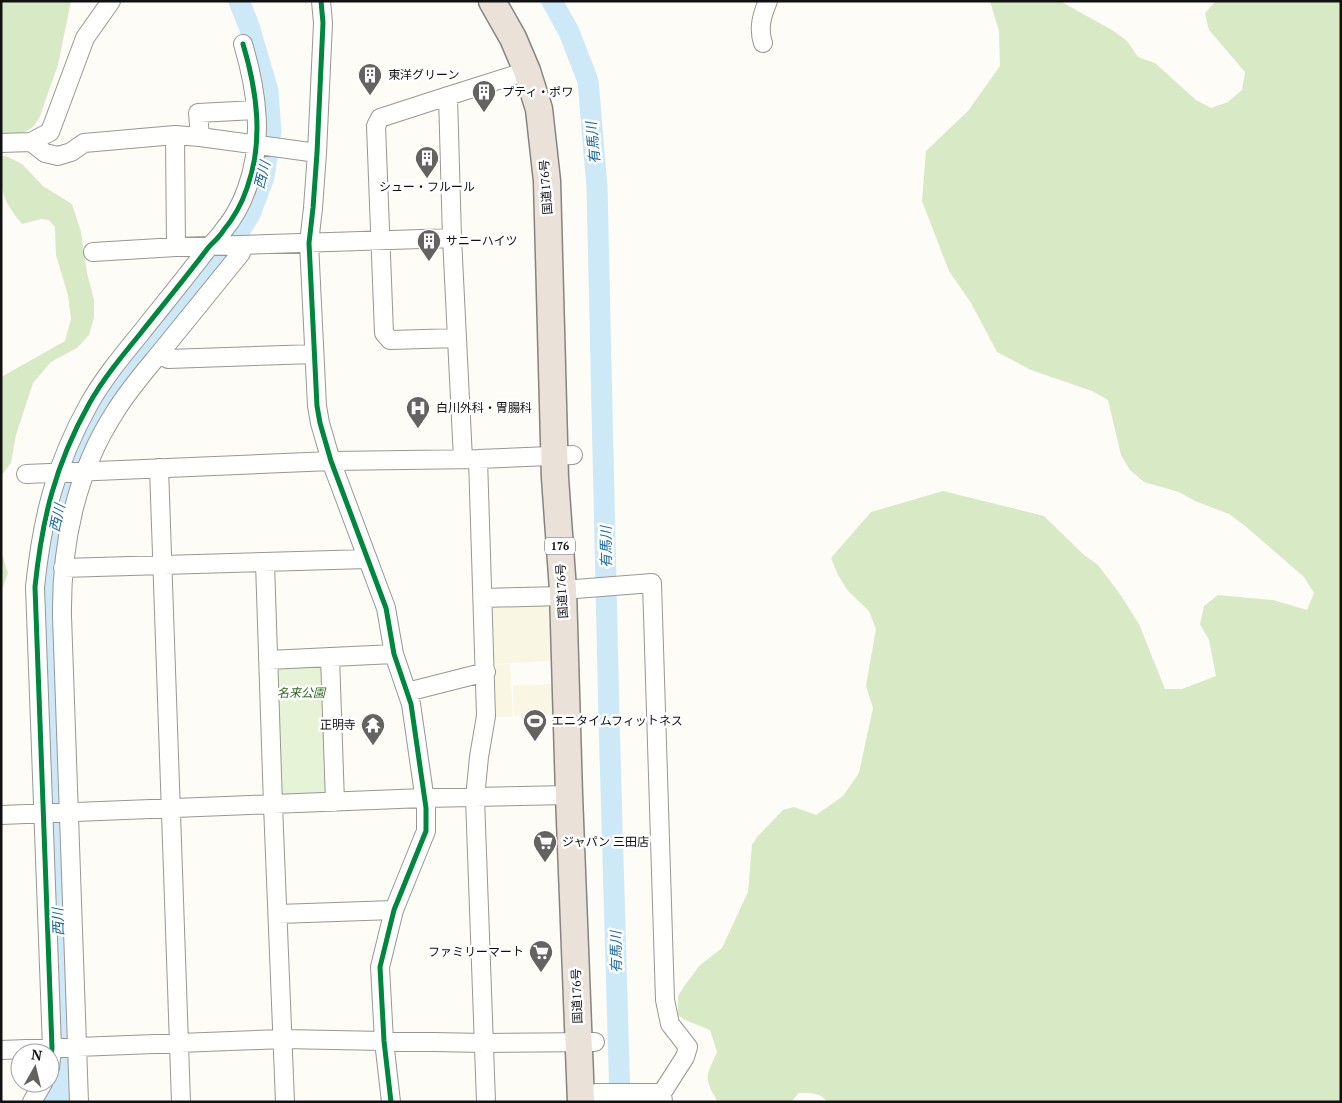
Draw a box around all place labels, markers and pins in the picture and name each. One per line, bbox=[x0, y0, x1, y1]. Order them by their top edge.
building icon: 東洋グリーン bbox=[357, 62, 383, 96]
place label: 東洋グリーン bbox=[388, 67, 459, 82]
building icon: プティ・ポワ bbox=[471, 79, 497, 113]
place label: プティ・ポワ bbox=[502, 84, 573, 99]
building icon: シュー・フルール bbox=[414, 145, 440, 179]
place label: シュー・フルール bbox=[379, 179, 475, 194]
building icon: サニーハイツ bbox=[416, 228, 442, 262]
place label: サニーハイツ bbox=[446, 233, 518, 248]
hospital icon: 白川外科・胃腸科 bbox=[405, 395, 431, 429]
place label: 白川外科・胃腸科 bbox=[436, 400, 532, 415]
sports icon: エニタイムフィットネス bbox=[522, 708, 548, 742]
temple icon: 正明寺 bbox=[360, 712, 386, 746]
place label: エニタイムフィットネス bbox=[552, 713, 683, 728]
place label: 正明寺 bbox=[320, 717, 356, 732]
supermarket icon: ジャパン 三田店 bbox=[532, 829, 558, 863]
place label: ジャパン 三田店 bbox=[562, 834, 649, 849]
supermarket icon: ファミリーマート bbox=[528, 939, 554, 973]
place label: ファミリーマート bbox=[428, 944, 524, 959]

